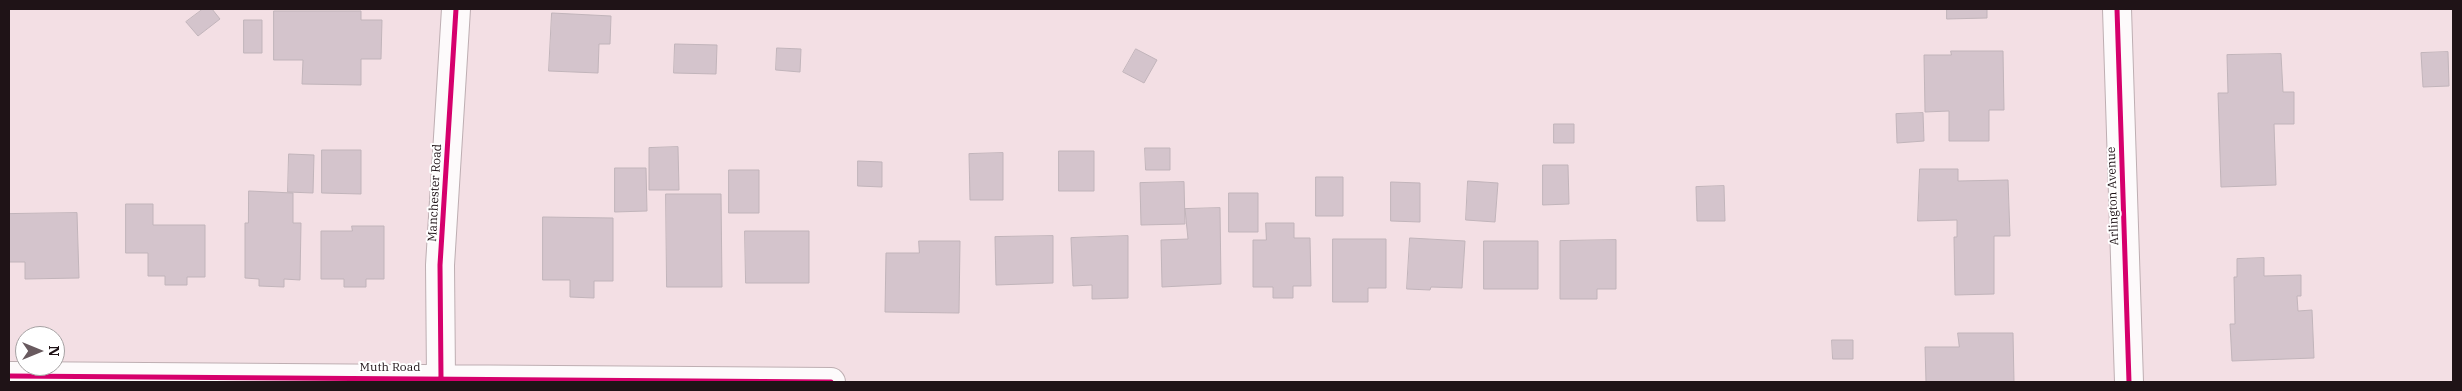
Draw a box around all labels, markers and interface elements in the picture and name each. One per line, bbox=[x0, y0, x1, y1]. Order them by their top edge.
street label: Manchester Road bbox=[425, 144, 445, 242]
street label: Arlington Avenue bbox=[2104, 146, 2122, 246]
north arrow bbox=[15, 326, 65, 376]
text: N bbox=[45, 345, 63, 357]
street label: Muth Road bbox=[359, 361, 421, 375]

